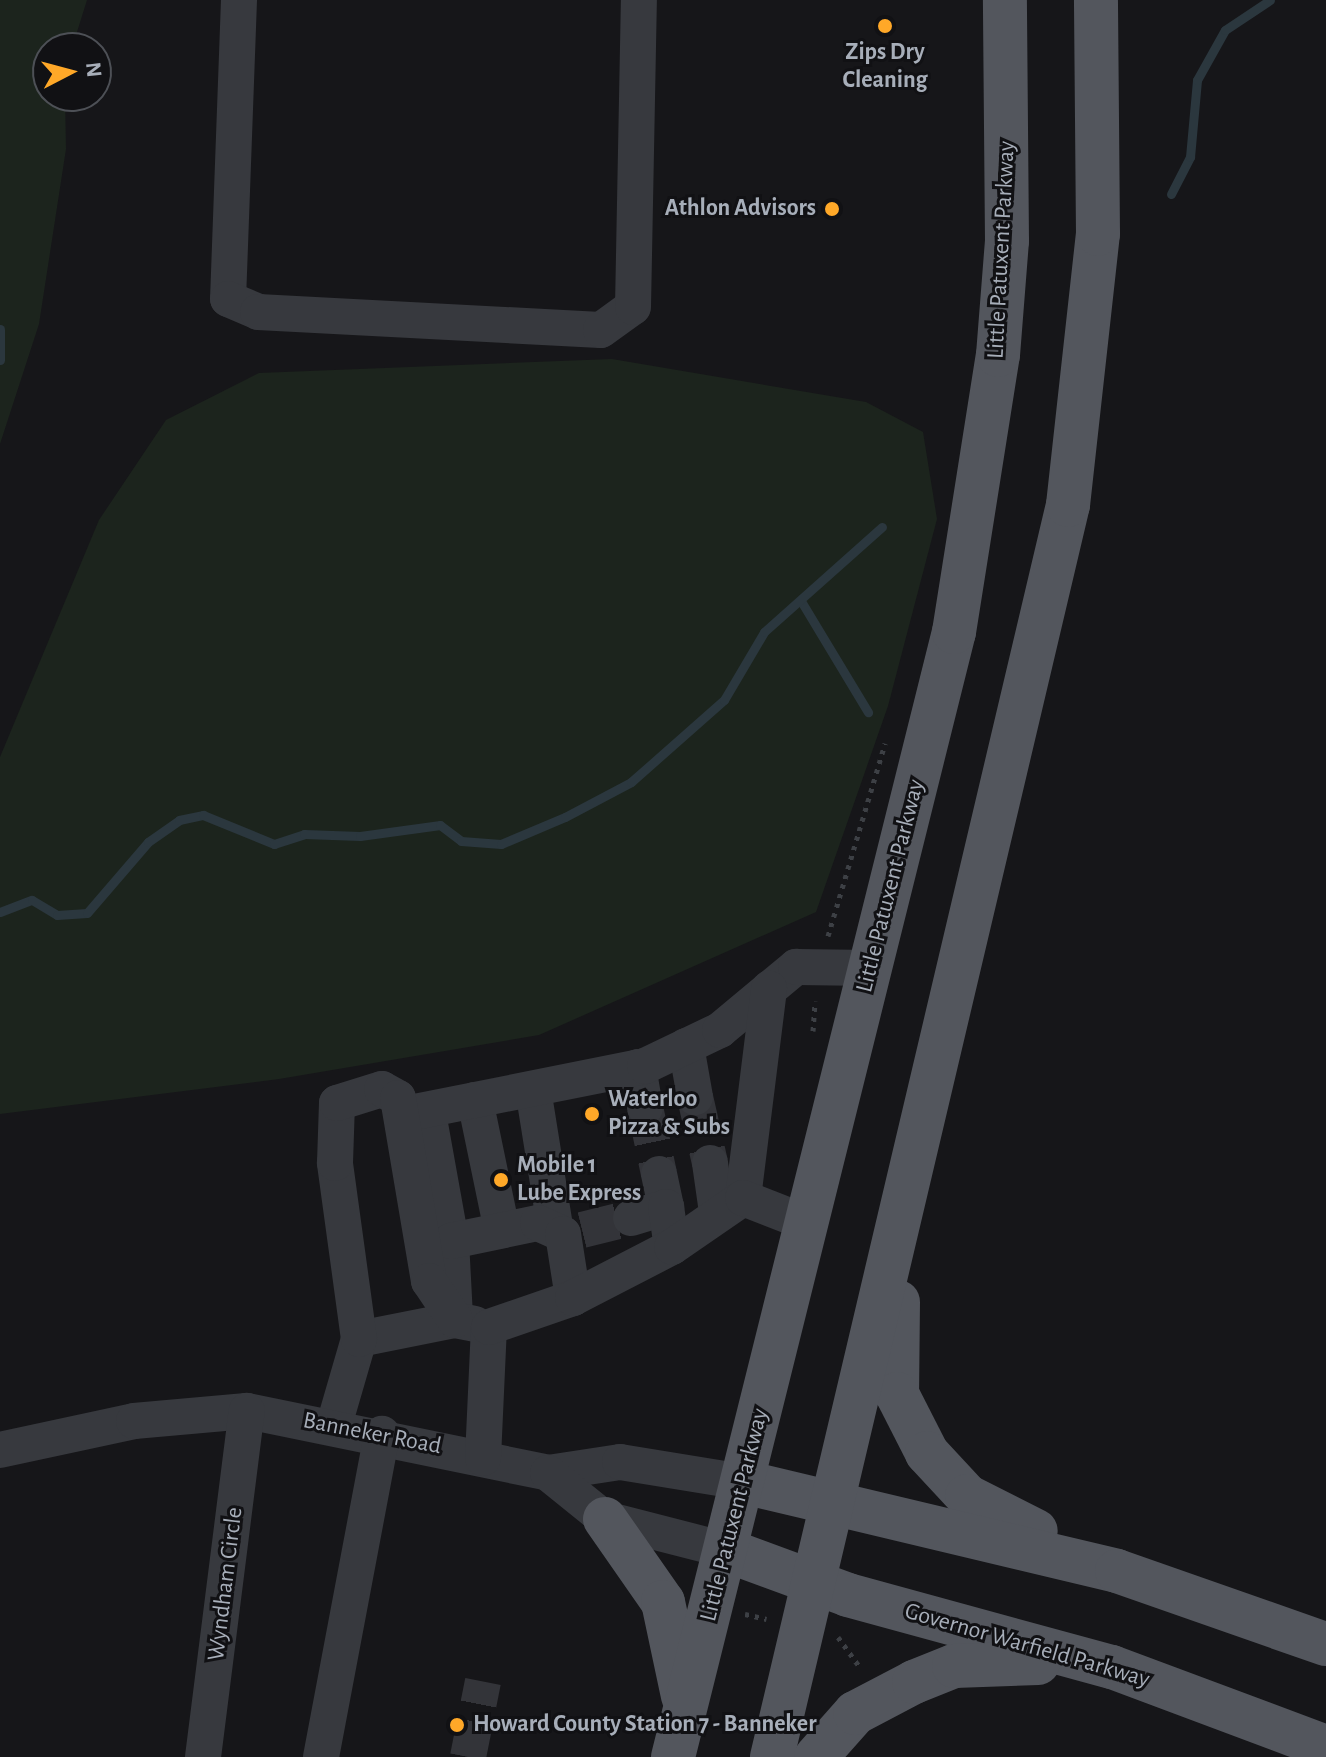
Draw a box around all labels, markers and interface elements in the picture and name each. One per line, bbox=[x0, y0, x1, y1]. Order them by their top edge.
marker: Zips Dry Cleaning bbox=[876, 17, 894, 35]
north arrow bbox=[32, 32, 112, 112]
place label: Zips Dry Cleaning bbox=[842, 39, 928, 95]
text: N bbox=[82, 61, 106, 78]
street label: Little Patuxent Parkway bbox=[982, 140, 1022, 360]
place label: Athlon Advisors bbox=[665, 195, 816, 223]
marker: Athlon Advisors bbox=[823, 200, 841, 218]
street label: Little Patuxent Parkway bbox=[851, 777, 931, 995]
place label: Waterloo Pizza & Subs bbox=[608, 1086, 730, 1142]
marker: Waterloo Pizza & Subs bbox=[583, 1105, 601, 1123]
place label: Mobile 1 Lube Express bbox=[517, 1152, 641, 1208]
marker: Mobile 1 Lube Express bbox=[492, 1171, 510, 1189]
street label: Banneker Road bbox=[300, 1406, 444, 1462]
street label: Little Patuxent Parkway bbox=[695, 1406, 775, 1624]
street label: Wyndham Circle bbox=[202, 1505, 250, 1663]
street label: Governor Warfield Parkway bbox=[901, 1597, 1153, 1695]
place label: Howard County Station 7 - Banneker bbox=[473, 1711, 817, 1739]
marker: Howard County Station 7 - Banneker bbox=[448, 1716, 466, 1734]

